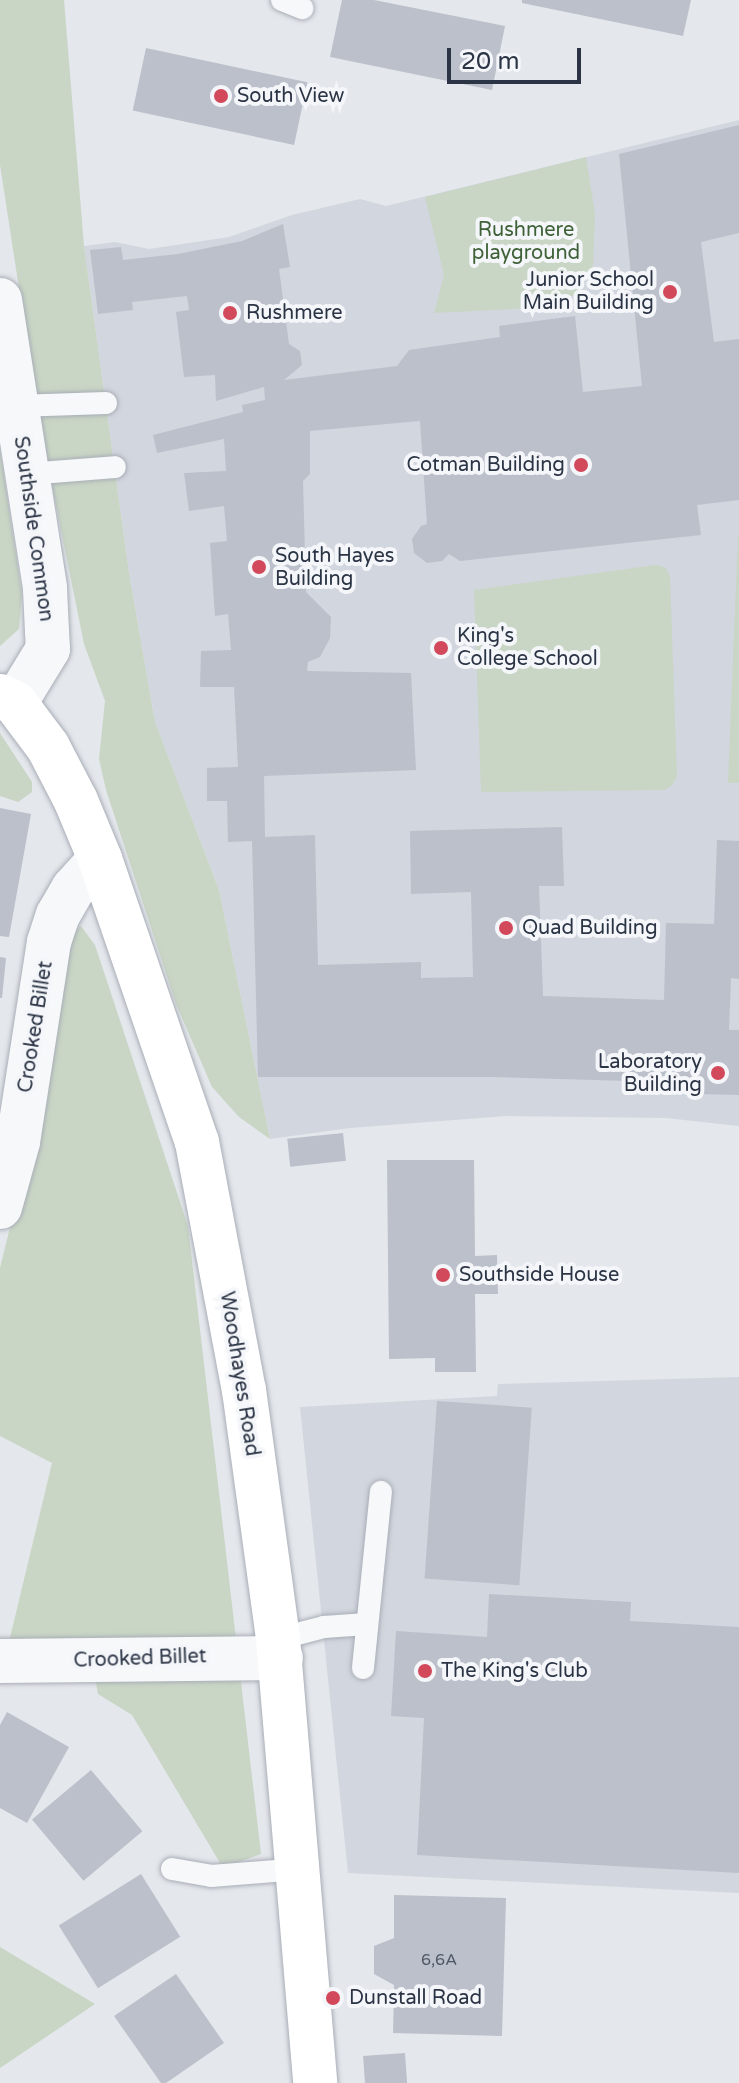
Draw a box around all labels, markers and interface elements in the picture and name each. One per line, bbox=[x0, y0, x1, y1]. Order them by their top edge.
scale bar bbox=[451, 32, 585, 82]
text: 20 m bbox=[461, 47, 519, 76]
place label: South View bbox=[237, 84, 344, 108]
marker: South View bbox=[212, 87, 230, 105]
park label: Rushmere playground bbox=[472, 218, 580, 265]
place label: Junior School Main Building bbox=[523, 268, 654, 315]
marker: Junior School Main Building bbox=[661, 283, 679, 301]
place label: Rushmere bbox=[246, 301, 343, 325]
marker: Rushmere bbox=[221, 304, 239, 322]
street label: Southside Common bbox=[8, 435, 58, 623]
place label: Cotman Building bbox=[406, 453, 565, 477]
marker: Cotman Building bbox=[572, 456, 590, 474]
place label: South Hayes Building bbox=[275, 544, 394, 591]
marker: South Hayes Building bbox=[250, 558, 268, 576]
place label: King's College School bbox=[457, 624, 598, 671]
marker: King's College School bbox=[432, 639, 450, 657]
place label: Quad Building bbox=[522, 916, 658, 940]
marker: Quad Building bbox=[497, 919, 515, 937]
street label: Crooked Billet bbox=[14, 959, 58, 1095]
place label: Laboratory Building bbox=[598, 1050, 702, 1097]
marker: Laboratory Building bbox=[709, 1064, 727, 1082]
place label: Southside House bbox=[459, 1263, 619, 1287]
marker: Southside House bbox=[434, 1266, 452, 1284]
street label: Woodhayes Road bbox=[214, 1290, 264, 1458]
street label: Crooked Billet bbox=[73, 1645, 207, 1673]
place label: The King's Club bbox=[441, 1659, 588, 1683]
marker: The King's Club bbox=[416, 1662, 434, 1680]
house number: 6,6A bbox=[421, 1950, 457, 1970]
place label: Dunstall Road bbox=[349, 1986, 482, 2010]
marker: Dunstall Road bbox=[324, 1989, 342, 2007]

